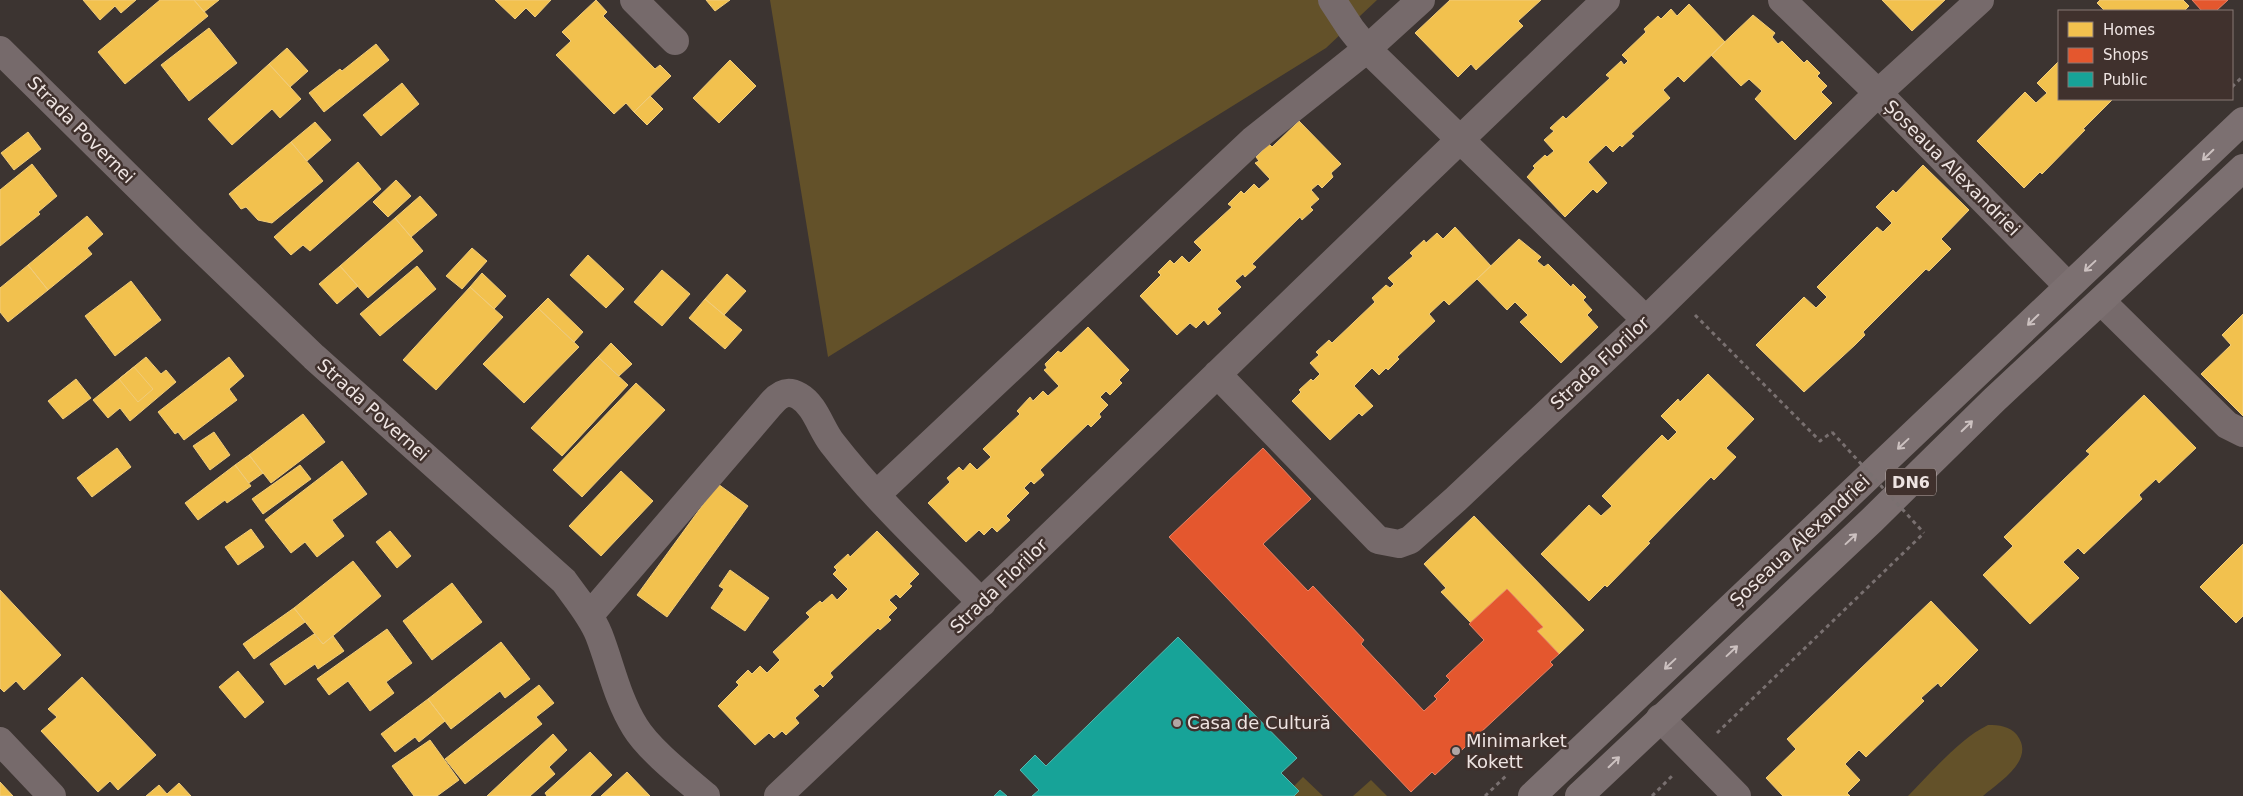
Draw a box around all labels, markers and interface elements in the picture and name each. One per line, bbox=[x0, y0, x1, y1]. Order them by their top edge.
legend bbox=[2058, 10, 2233, 100]
text: Homes bbox=[2103, 21, 2155, 39]
text: Shops bbox=[2103, 46, 2149, 64]
text: Public bbox=[2103, 71, 2147, 89]
street label: Strada Povernei bbox=[24, 72, 139, 187]
street label: Șoseaua Alexandriei bbox=[1880, 95, 2025, 240]
one-way arrow bbox=[2201, 149, 2214, 161]
one-way arrow bbox=[2083, 260, 2096, 272]
street label: Strada Florilor bbox=[1546, 311, 1654, 414]
one-way arrow bbox=[2027, 314, 2039, 326]
street label: Strada Povernei bbox=[313, 354, 433, 465]
one-way arrow bbox=[1961, 420, 1973, 432]
one-way arrow bbox=[1896, 438, 1909, 450]
road number: DN6 bbox=[1886, 468, 1936, 496]
street label: Șoseaua Alexandriei bbox=[1726, 470, 1874, 611]
street label: Strada Florilor bbox=[946, 533, 1052, 637]
one-way arrow bbox=[1844, 533, 1857, 545]
one-way arrow bbox=[1726, 645, 1738, 657]
one-way arrow bbox=[1664, 658, 1676, 670]
place label: Casa de Cultură bbox=[1187, 712, 1331, 733]
marker: Casa de Cultură bbox=[1171, 717, 1183, 729]
place label: Minimarket Kokett bbox=[1466, 730, 1567, 772]
marker: Minimarket Kokett bbox=[1450, 745, 1462, 757]
one-way arrow bbox=[1608, 756, 1620, 768]

